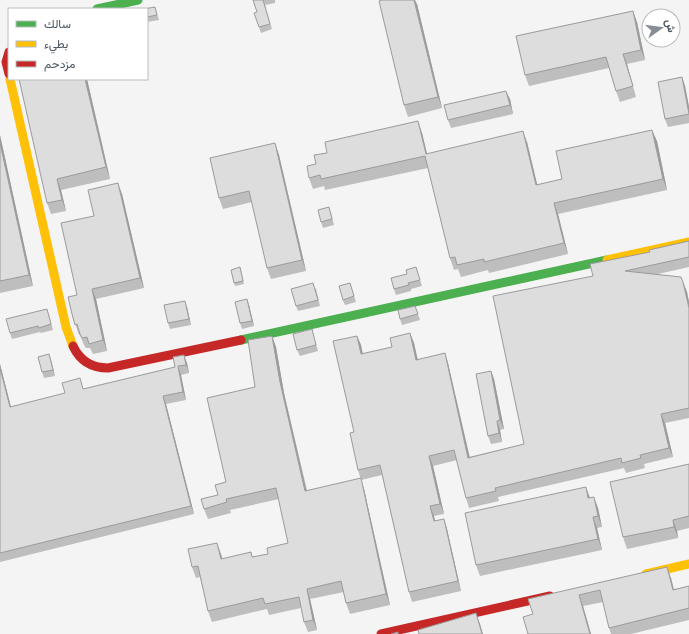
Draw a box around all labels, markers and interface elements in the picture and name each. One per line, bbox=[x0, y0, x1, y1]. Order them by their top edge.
legend bbox=[8, 8, 148, 80]
north arrow bbox=[641, 8, 681, 48]
text: سالك bbox=[44, 16, 71, 32]
text: ش bbox=[662, 17, 679, 34]
text: بطيء bbox=[44, 36, 68, 54]
text: مزدحم bbox=[44, 56, 75, 72]

